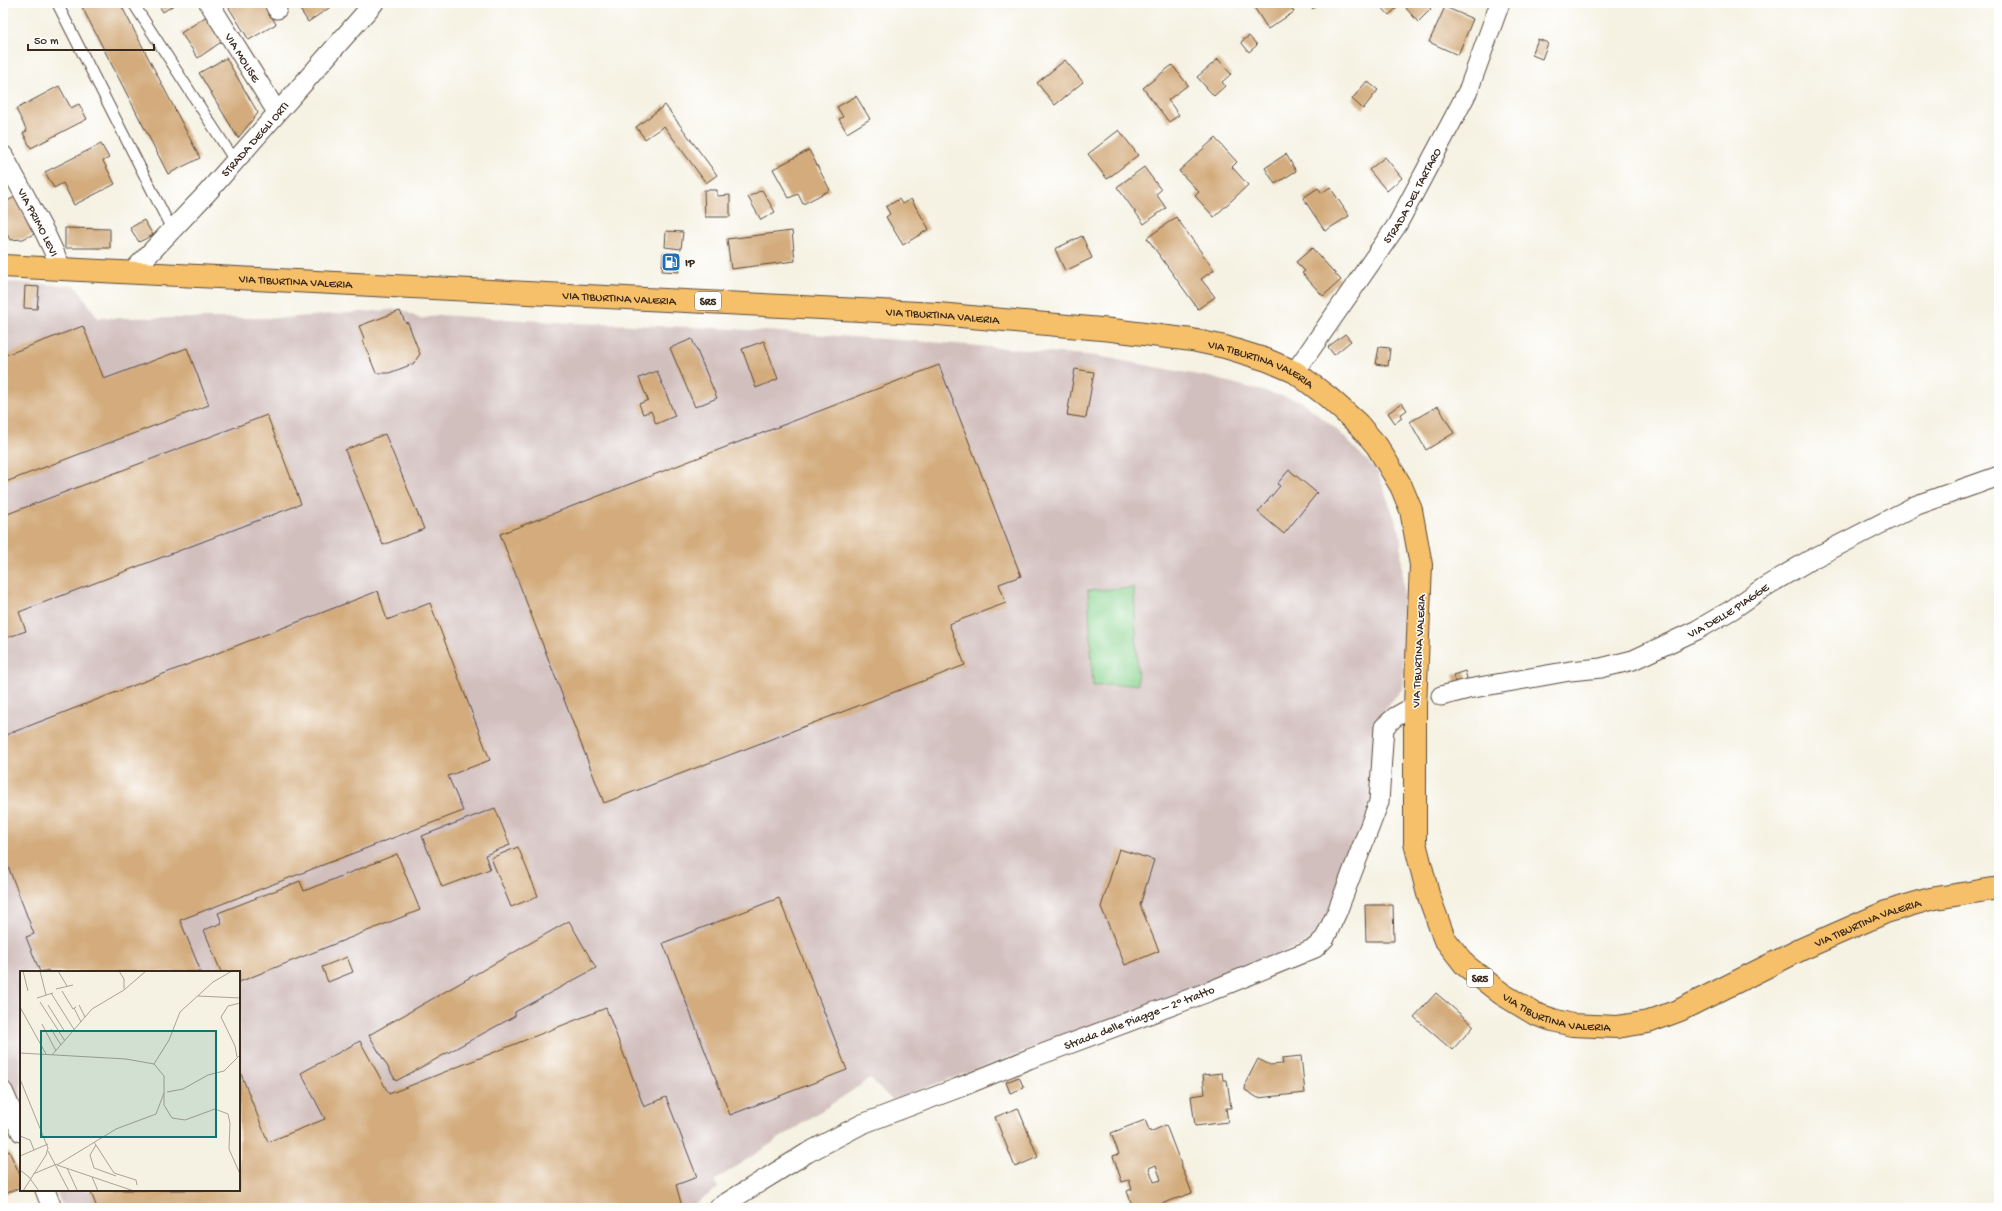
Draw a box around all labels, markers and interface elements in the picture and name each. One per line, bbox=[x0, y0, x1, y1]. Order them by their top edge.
scale bar bbox=[28, 26, 154, 52]
street label: VIA MOLISE bbox=[220, 30, 262, 86]
text: 50 m bbox=[34, 35, 59, 49]
street label: STRADA DEGLI ORTI bbox=[219, 100, 293, 181]
street label: STRADA DEL TARTARO bbox=[1381, 146, 1446, 247]
street label: VIA PRIMO LEVI bbox=[13, 186, 60, 260]
fuel station icon: IP bbox=[660, 251, 682, 273]
place label: IP bbox=[685, 257, 695, 271]
street label: VIA TIBURTINA VALERIA bbox=[237, 273, 354, 293]
street label: VIA TIBURTINA VALERIA bbox=[561, 290, 677, 310]
road number: SR5 bbox=[695, 292, 721, 310]
street label: VIA TIBURTINA VALERIA bbox=[885, 306, 1001, 329]
street label: VIA TIBURTINA VALERIA bbox=[1205, 338, 1316, 393]
street label: VIA DELLE PIAGGE bbox=[1685, 581, 1772, 643]
street label: VIA TIBURTINA VALERIA bbox=[1410, 593, 1430, 709]
street label: VIA TIBURTINA VALERIA bbox=[1812, 897, 1924, 952]
road number: SR5 bbox=[1467, 969, 1493, 987]
inset map bbox=[20, 971, 240, 1191]
street label: Strada delle Piagge – 2º tratto bbox=[1063, 984, 1217, 1054]
street label: VIA TIBURTINA VALERIA bbox=[1498, 990, 1612, 1036]

